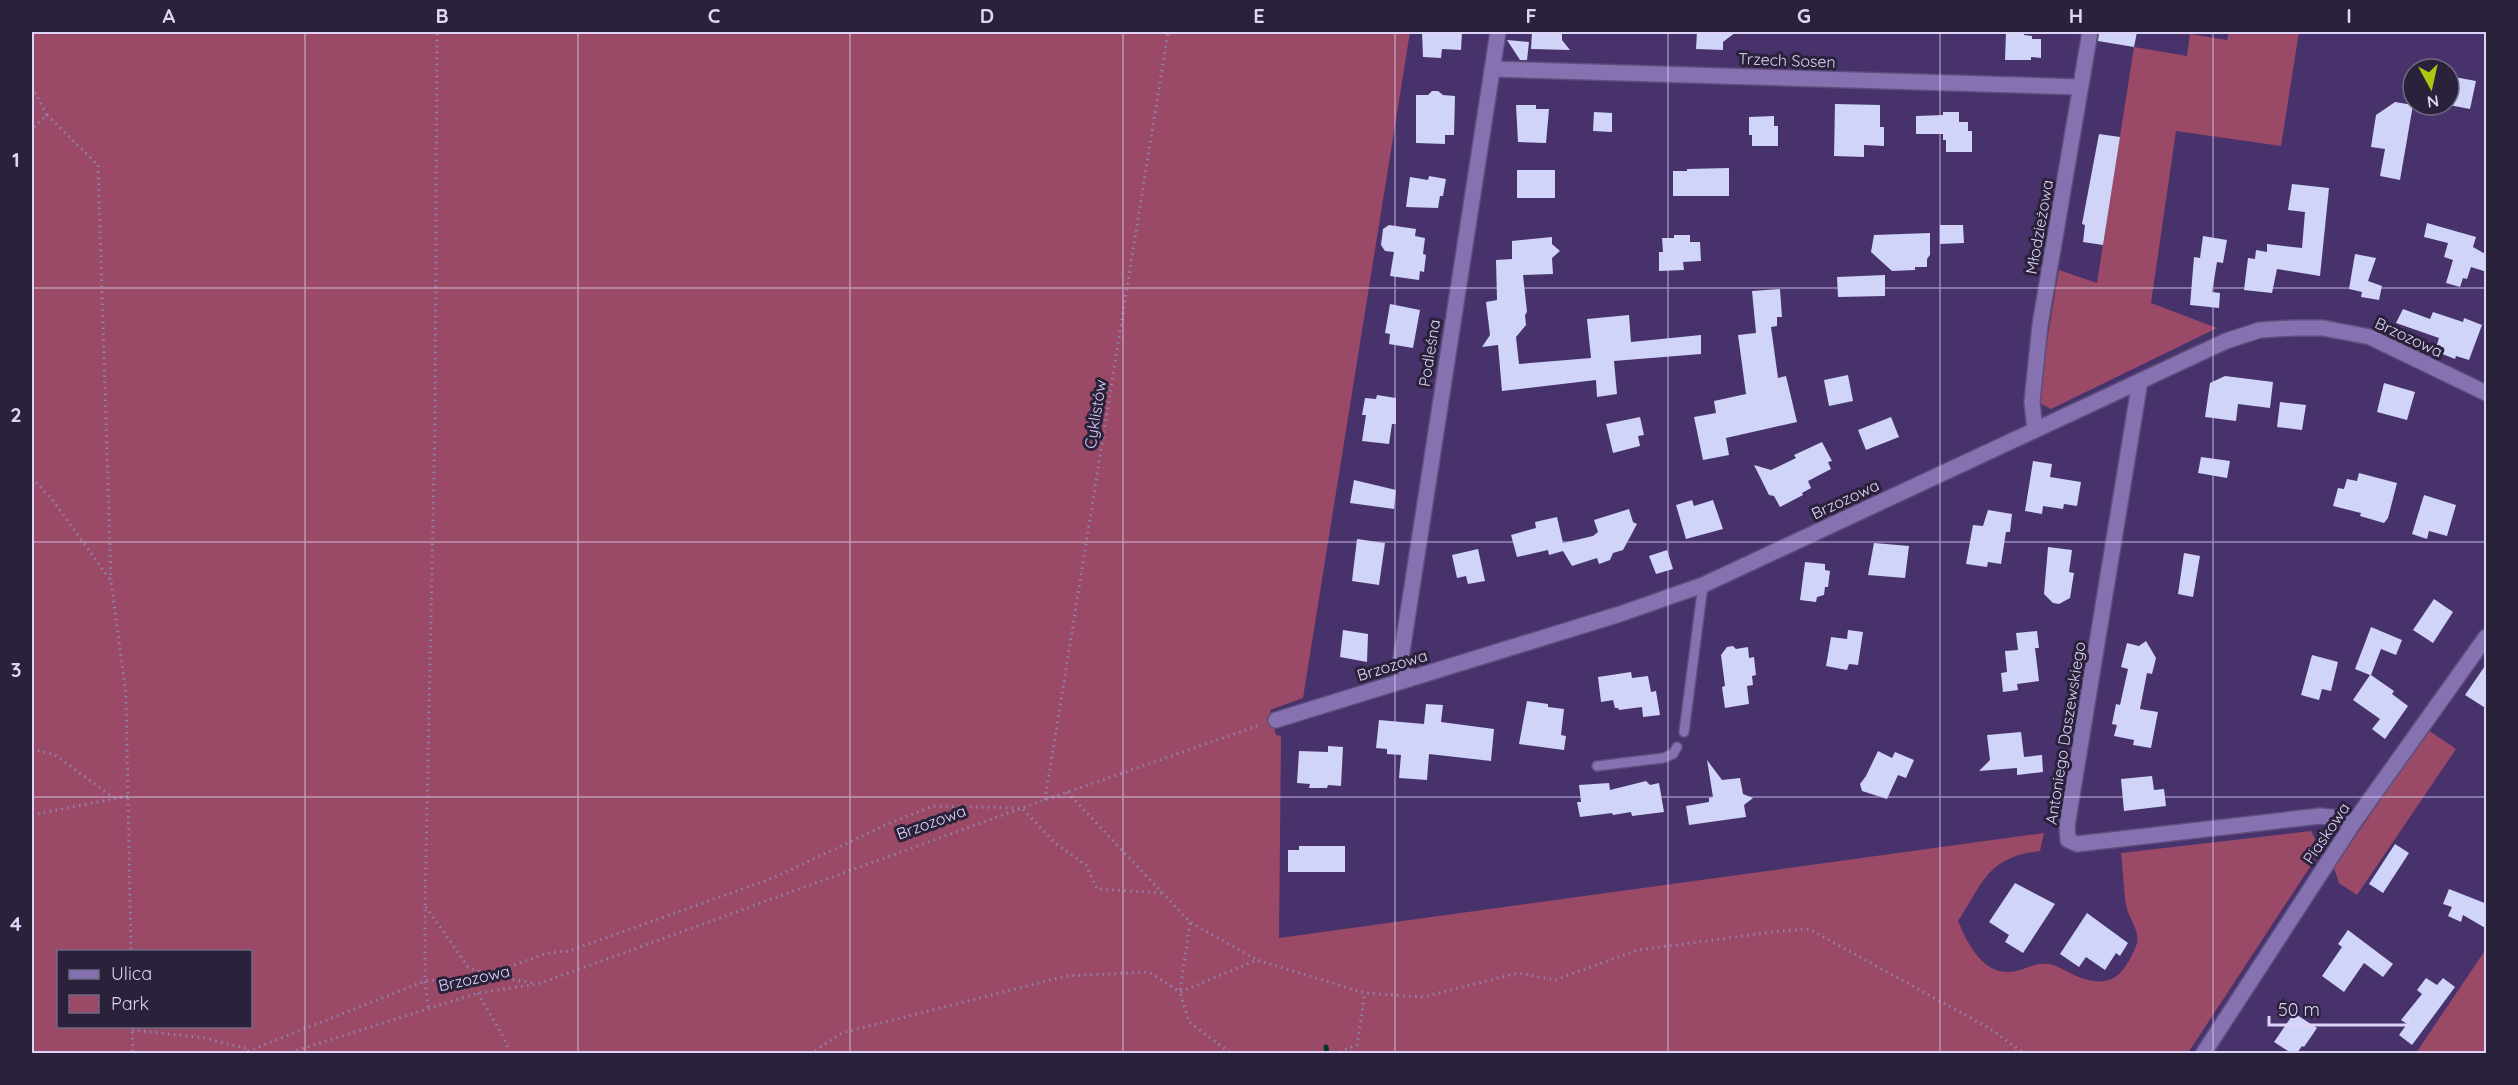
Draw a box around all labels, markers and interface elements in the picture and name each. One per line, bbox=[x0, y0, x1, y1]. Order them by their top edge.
text: A bbox=[163, 3, 176, 28]
text: B bbox=[435, 3, 449, 28]
text: C bbox=[708, 3, 721, 28]
text: D bbox=[980, 3, 994, 28]
text: E bbox=[1253, 3, 1265, 28]
text: F bbox=[1525, 3, 1537, 28]
text: G bbox=[1797, 3, 1811, 28]
text: H bbox=[2069, 3, 2083, 28]
text: I bbox=[2346, 3, 2352, 28]
street label: Trzech Sosen bbox=[1738, 48, 1836, 72]
north arrow bbox=[2401, 57, 2461, 117]
text: N bbox=[2426, 91, 2440, 113]
text: 1 bbox=[12, 147, 20, 172]
street label: Młodzieżowa bbox=[2021, 178, 2057, 276]
street label: Brzozowa bbox=[2372, 313, 2446, 361]
street label: Podleśna bbox=[1414, 318, 1444, 388]
street label: Cyklistów bbox=[1080, 378, 1110, 450]
text: 2 bbox=[10, 402, 22, 427]
street label: Brzozowa bbox=[1808, 475, 1882, 523]
street label: Antoniego Daszewskiego bbox=[2041, 640, 2089, 826]
street label: Brzozowa bbox=[1354, 645, 1430, 685]
text: 3 bbox=[11, 657, 21, 682]
street label: Piaskowa bbox=[2298, 798, 2354, 868]
street label: Brzozowa bbox=[893, 800, 969, 844]
text: 4 bbox=[10, 911, 22, 936]
legend bbox=[57, 950, 252, 1028]
street label: Brzozowa bbox=[436, 961, 512, 995]
text: Ulica bbox=[111, 962, 152, 985]
scale bar bbox=[2269, 989, 2408, 1027]
text: Park bbox=[111, 992, 149, 1015]
text: 50 m bbox=[2278, 998, 2320, 1021]

